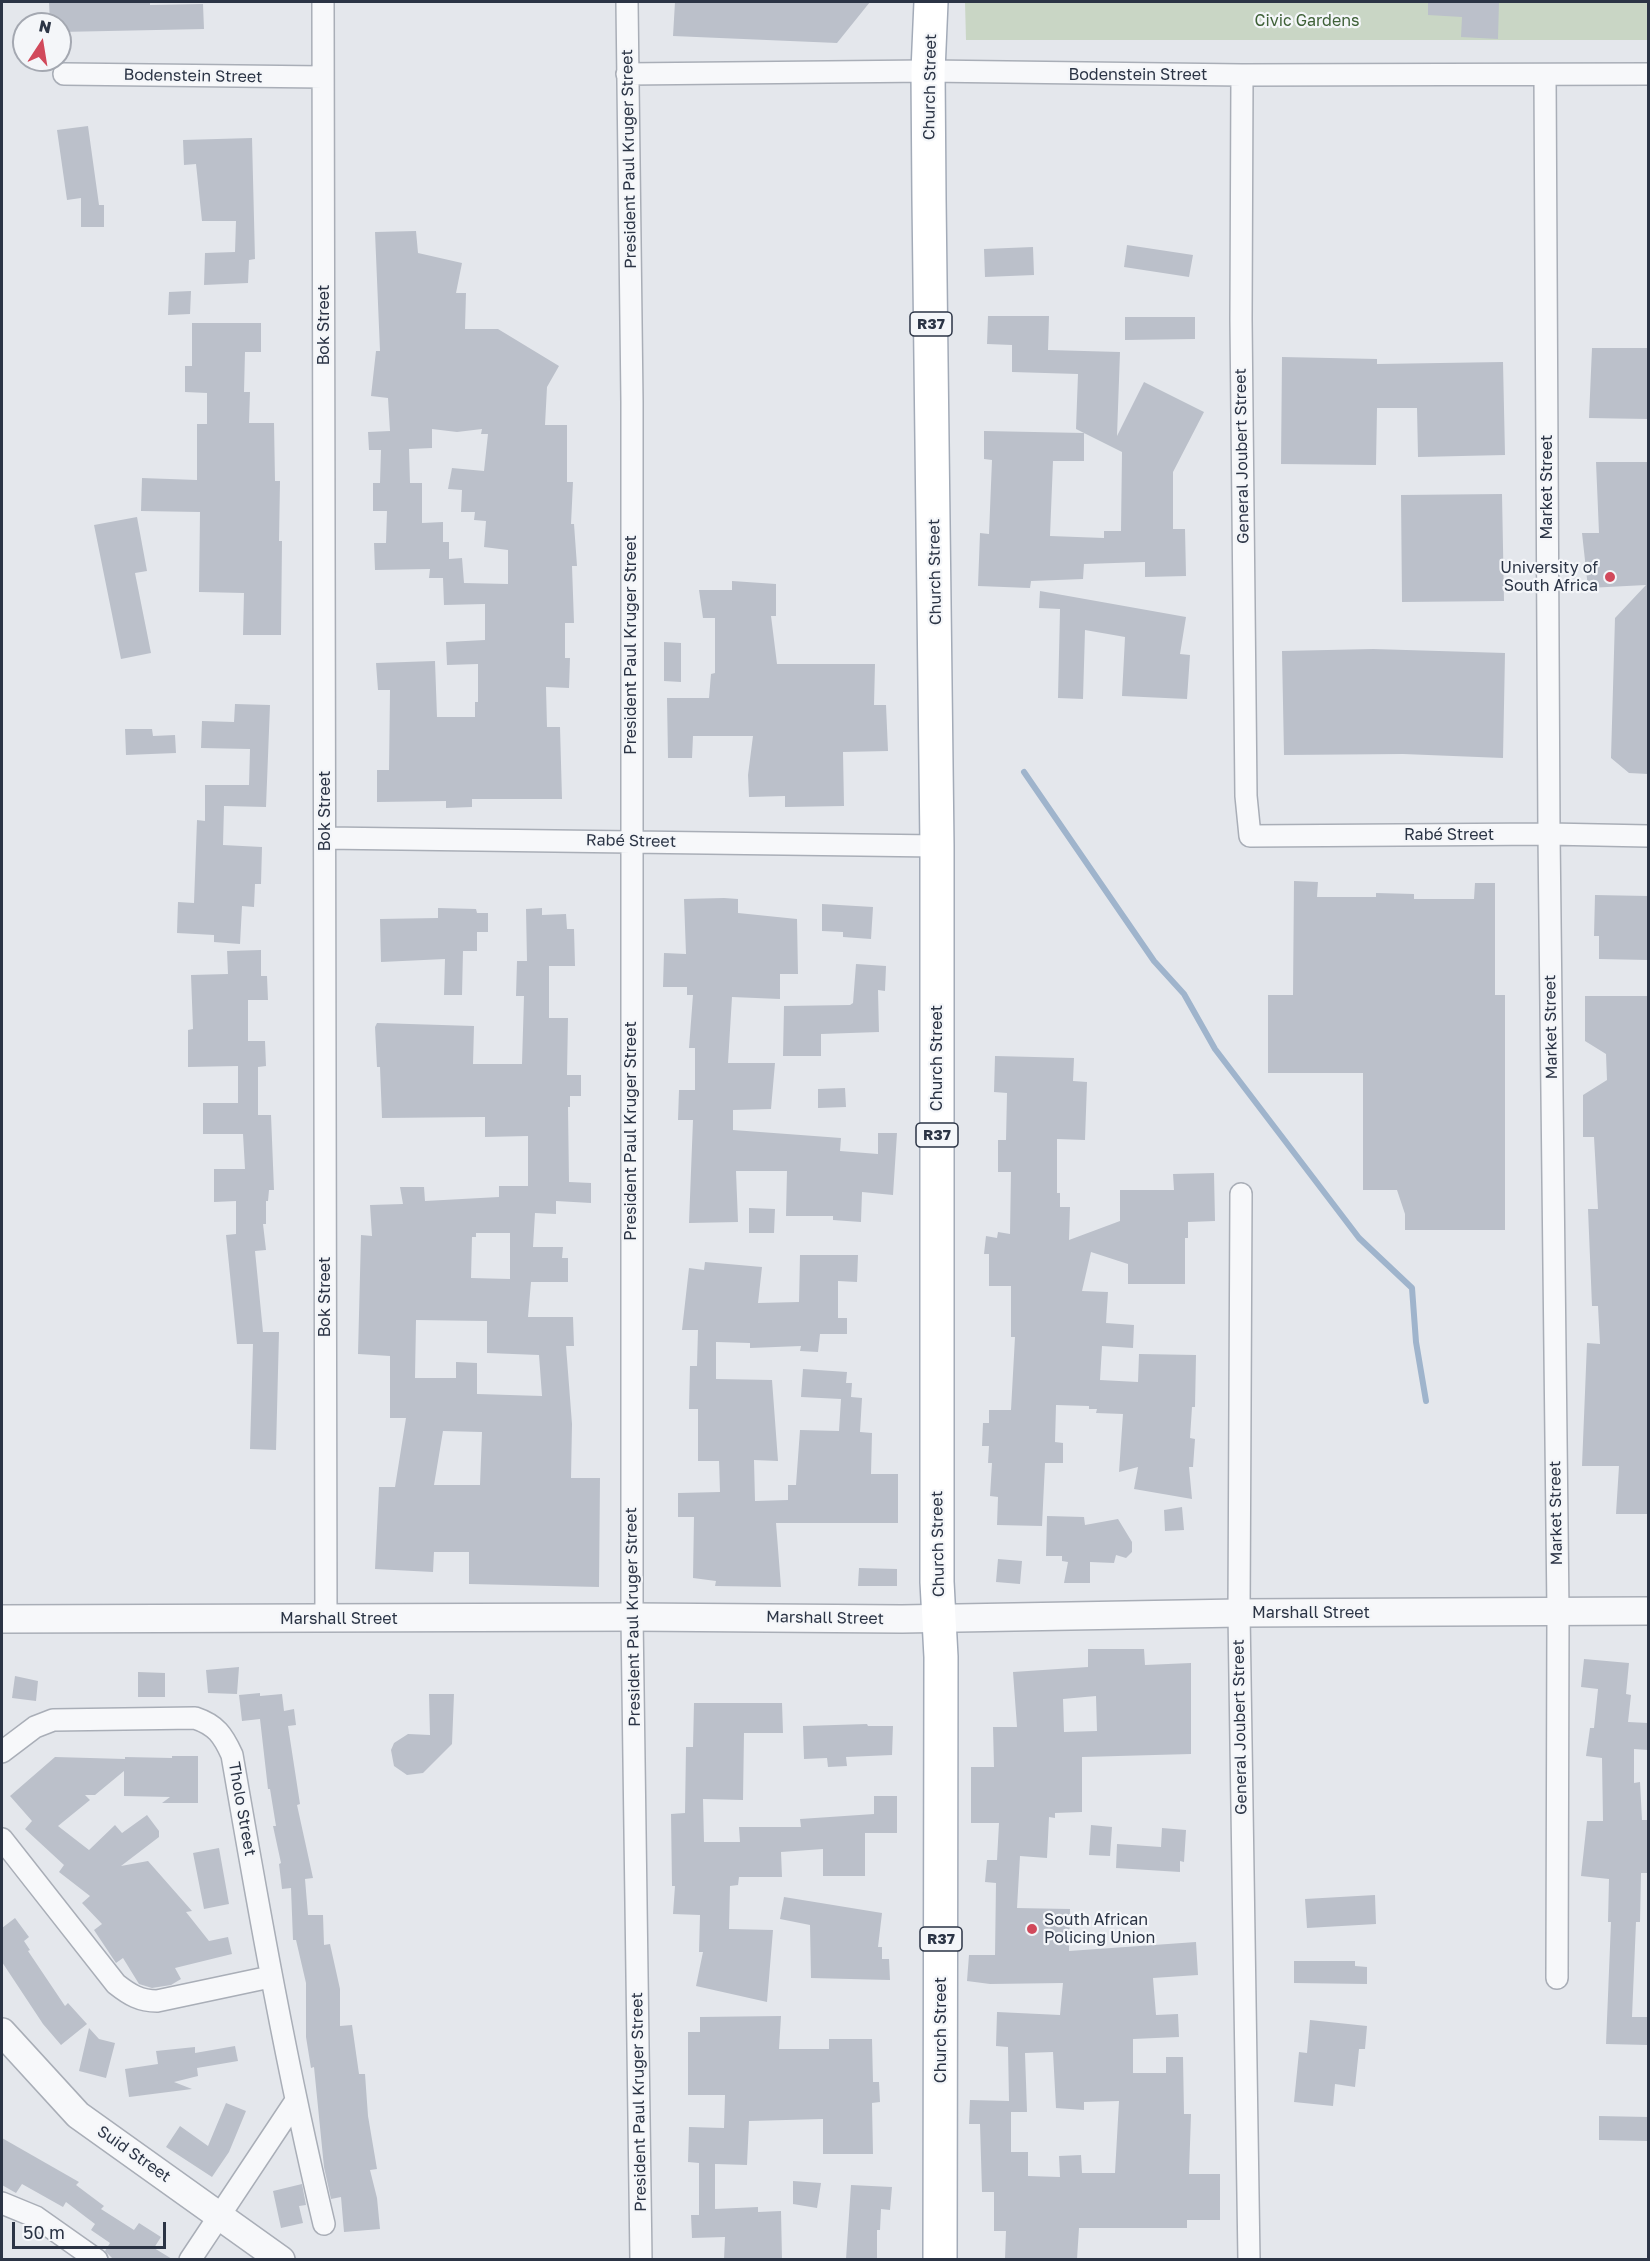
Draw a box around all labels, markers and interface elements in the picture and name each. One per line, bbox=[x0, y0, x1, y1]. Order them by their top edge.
park label: Civic Gardens bbox=[1255, 11, 1359, 31]
north arrow bbox=[12, 12, 72, 72]
text: N bbox=[37, 15, 53, 37]
street label: Church Street bbox=[919, 34, 941, 140]
street label: President Paul Kruger Street bbox=[617, 49, 641, 269]
street label: Bodenstein Street bbox=[123, 65, 263, 87]
street label: Bodenstein Street bbox=[1069, 65, 1207, 85]
street label: Bok Street bbox=[314, 285, 334, 365]
road number: R37 bbox=[910, 312, 952, 336]
street label: General Joubert Street bbox=[1231, 368, 1253, 544]
street label: Market Street bbox=[1537, 435, 1557, 539]
street label: Church Street bbox=[924, 519, 946, 625]
street label: President Paul Kruger Street bbox=[621, 535, 641, 755]
place label: University of South Africa bbox=[1500, 558, 1598, 596]
marker: University of South Africa bbox=[1603, 570, 1617, 584]
street label: Bok Street bbox=[315, 771, 335, 851]
street label: Rabé Street bbox=[1404, 825, 1494, 845]
street label: Rabé Street bbox=[586, 831, 676, 851]
street label: Market Street bbox=[1540, 974, 1562, 1080]
street label: Church Street bbox=[927, 1005, 947, 1111]
street label: President Paul Kruger Street bbox=[621, 1021, 641, 1241]
road number: R37 bbox=[916, 1123, 958, 1147]
street label: Bok Street bbox=[315, 1257, 335, 1337]
street label: Market Street bbox=[1545, 1460, 1567, 1566]
street label: Church Street bbox=[927, 1491, 949, 1597]
street label: President Paul Kruger Street bbox=[621, 1507, 645, 1727]
street label: Marshall Street bbox=[1252, 1603, 1370, 1623]
street label: Marshall Street bbox=[766, 1607, 884, 1629]
street label: Marshall Street bbox=[280, 1609, 398, 1629]
street label: General Joubert Street bbox=[1229, 1639, 1251, 1815]
street label: Tholo Street bbox=[224, 1760, 260, 1858]
place label: South African Policing Union bbox=[1044, 1910, 1155, 1948]
marker: South African Policing Union bbox=[1025, 1922, 1039, 1936]
road number: R37 bbox=[920, 1927, 962, 1951]
street label: Church Street bbox=[931, 1977, 951, 2083]
street label: President Paul Kruger Street bbox=[627, 1992, 651, 2212]
street label: Suid Street bbox=[94, 2122, 174, 2186]
scale bar bbox=[15, 2210, 170, 2248]
text: 50 m bbox=[23, 2221, 65, 2243]

